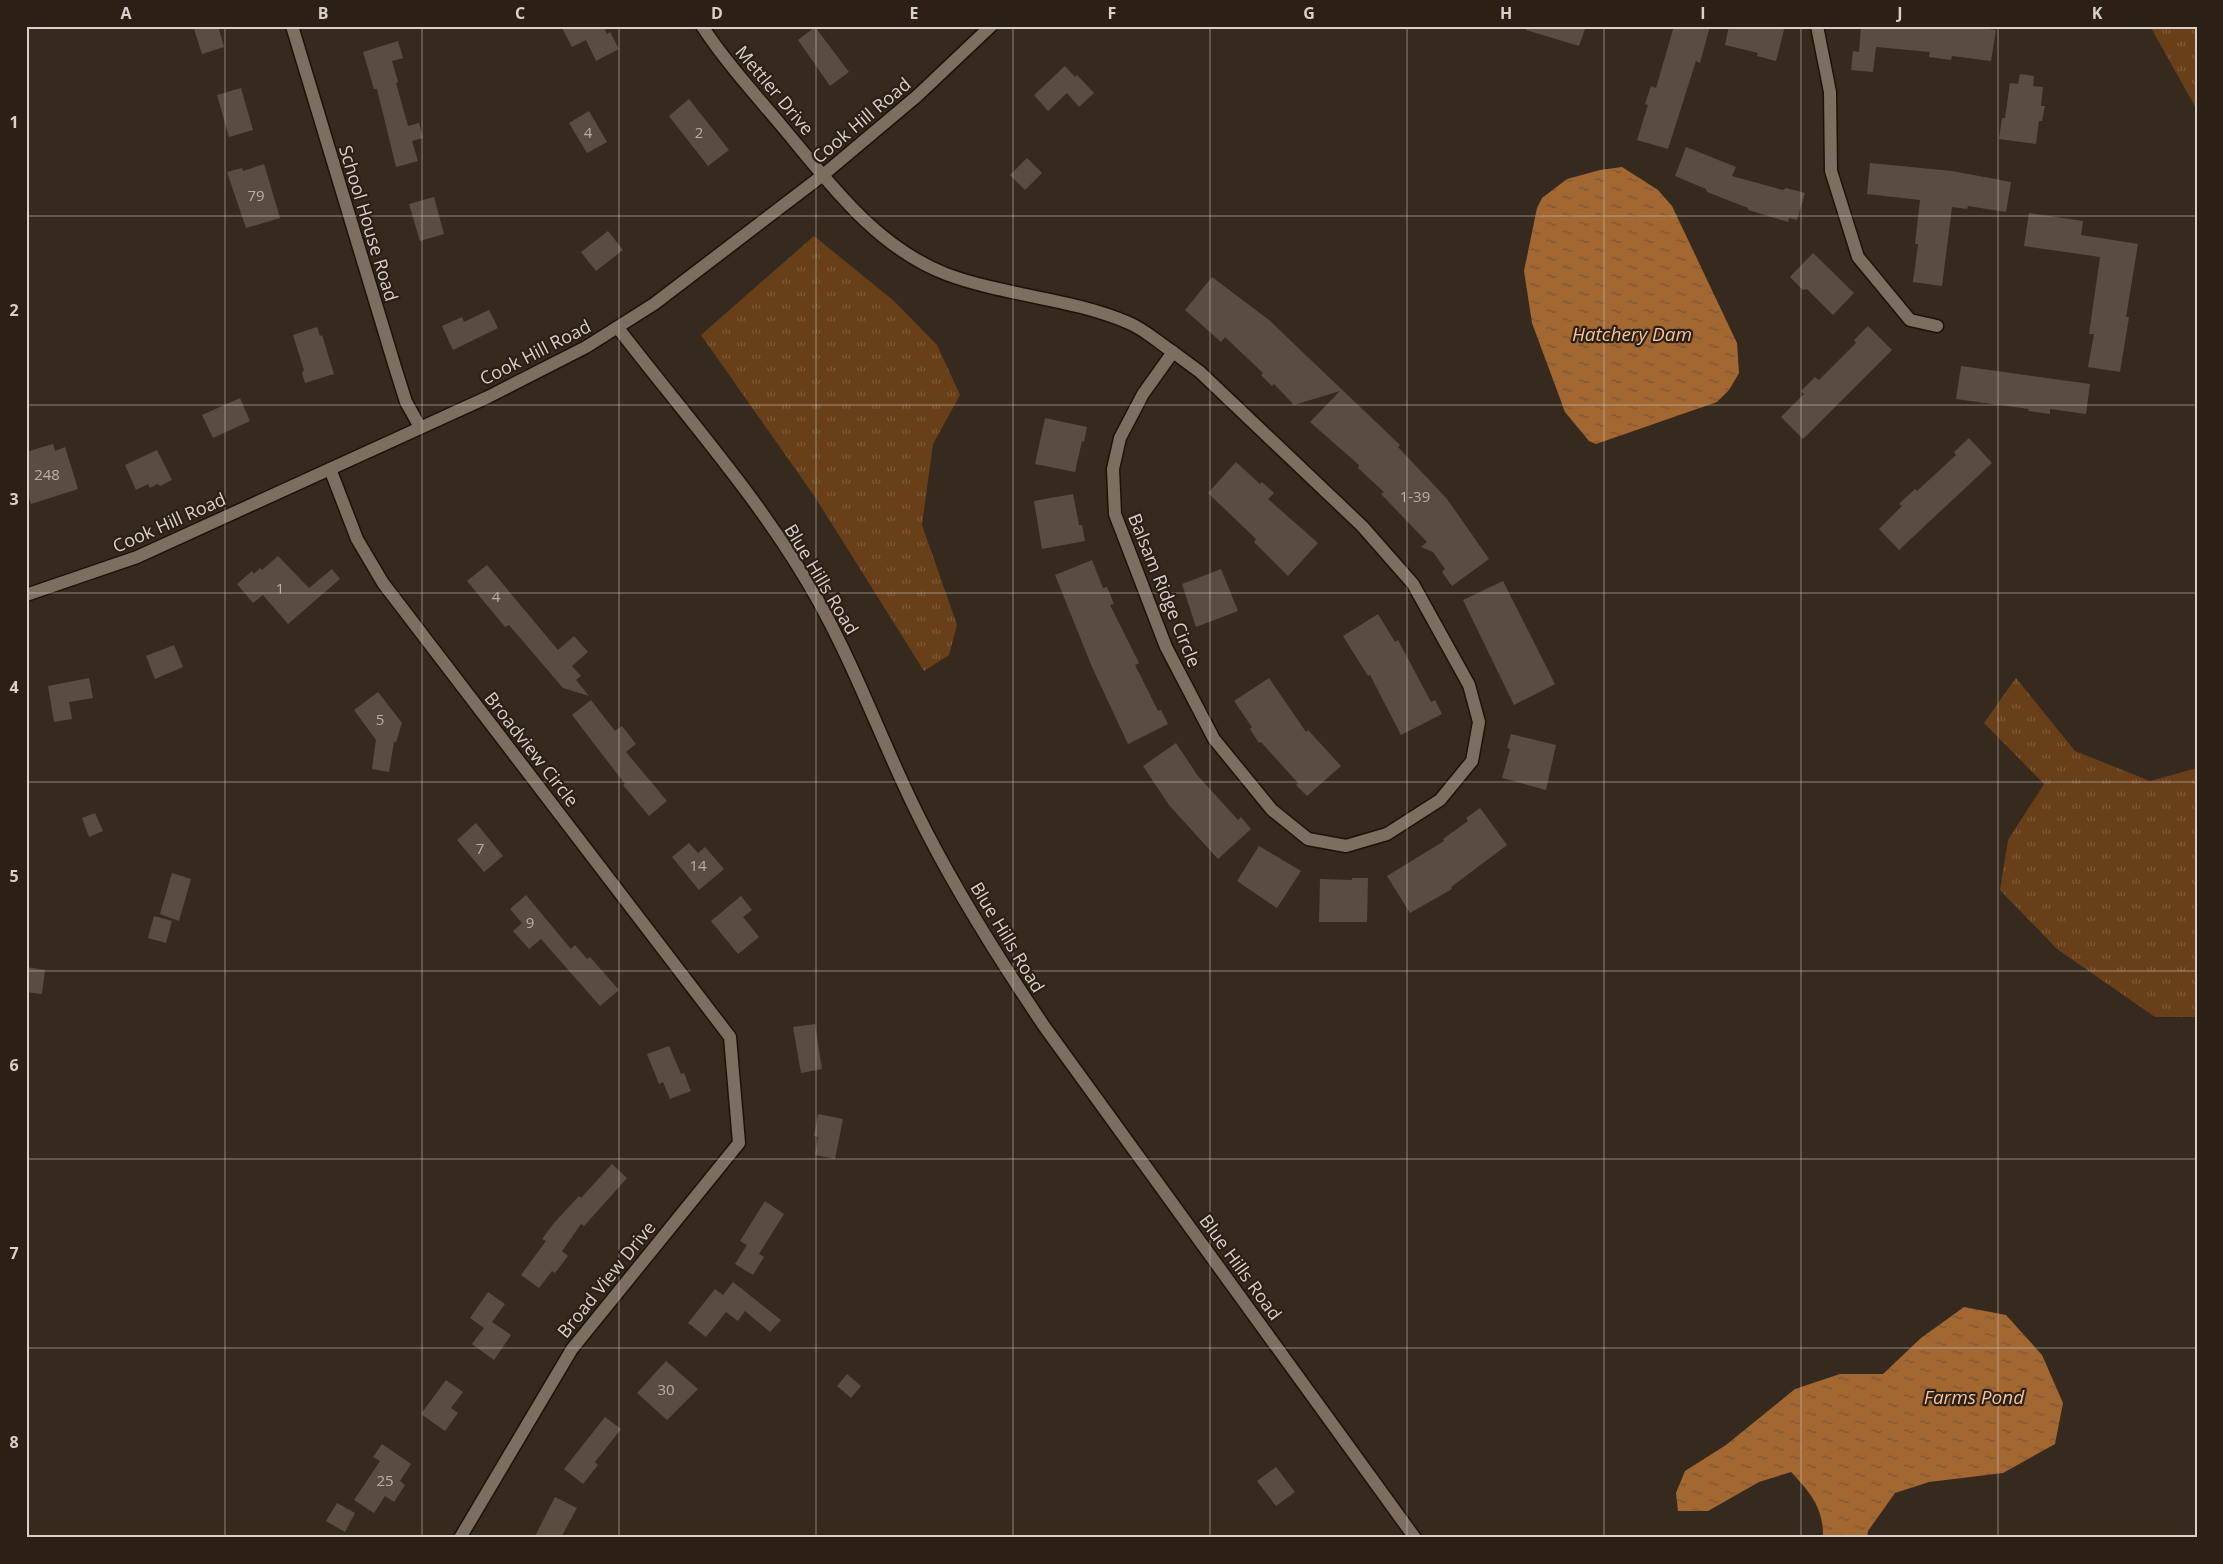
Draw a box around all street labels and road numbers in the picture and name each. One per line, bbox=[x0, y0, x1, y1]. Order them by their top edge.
street label: Mettler Drive bbox=[730, 40, 820, 140]
street label: Cook Hill Road bbox=[807, 72, 915, 168]
street label: School House Road bbox=[334, 142, 404, 304]
street label: Cook Hill Road bbox=[475, 314, 595, 390]
street label: Cook Hill Road bbox=[109, 486, 229, 558]
street label: Balsam Ridge Circle bbox=[1123, 510, 1207, 670]
street label: Blue Hills Road bbox=[779, 519, 865, 639]
street label: Broadview Circle bbox=[480, 687, 584, 811]
street label: Blue Hills Road bbox=[965, 877, 1051, 997]
street label: Blue Hills Road bbox=[1195, 1209, 1287, 1325]
street label: Broad View Drive bbox=[551, 1216, 661, 1342]

